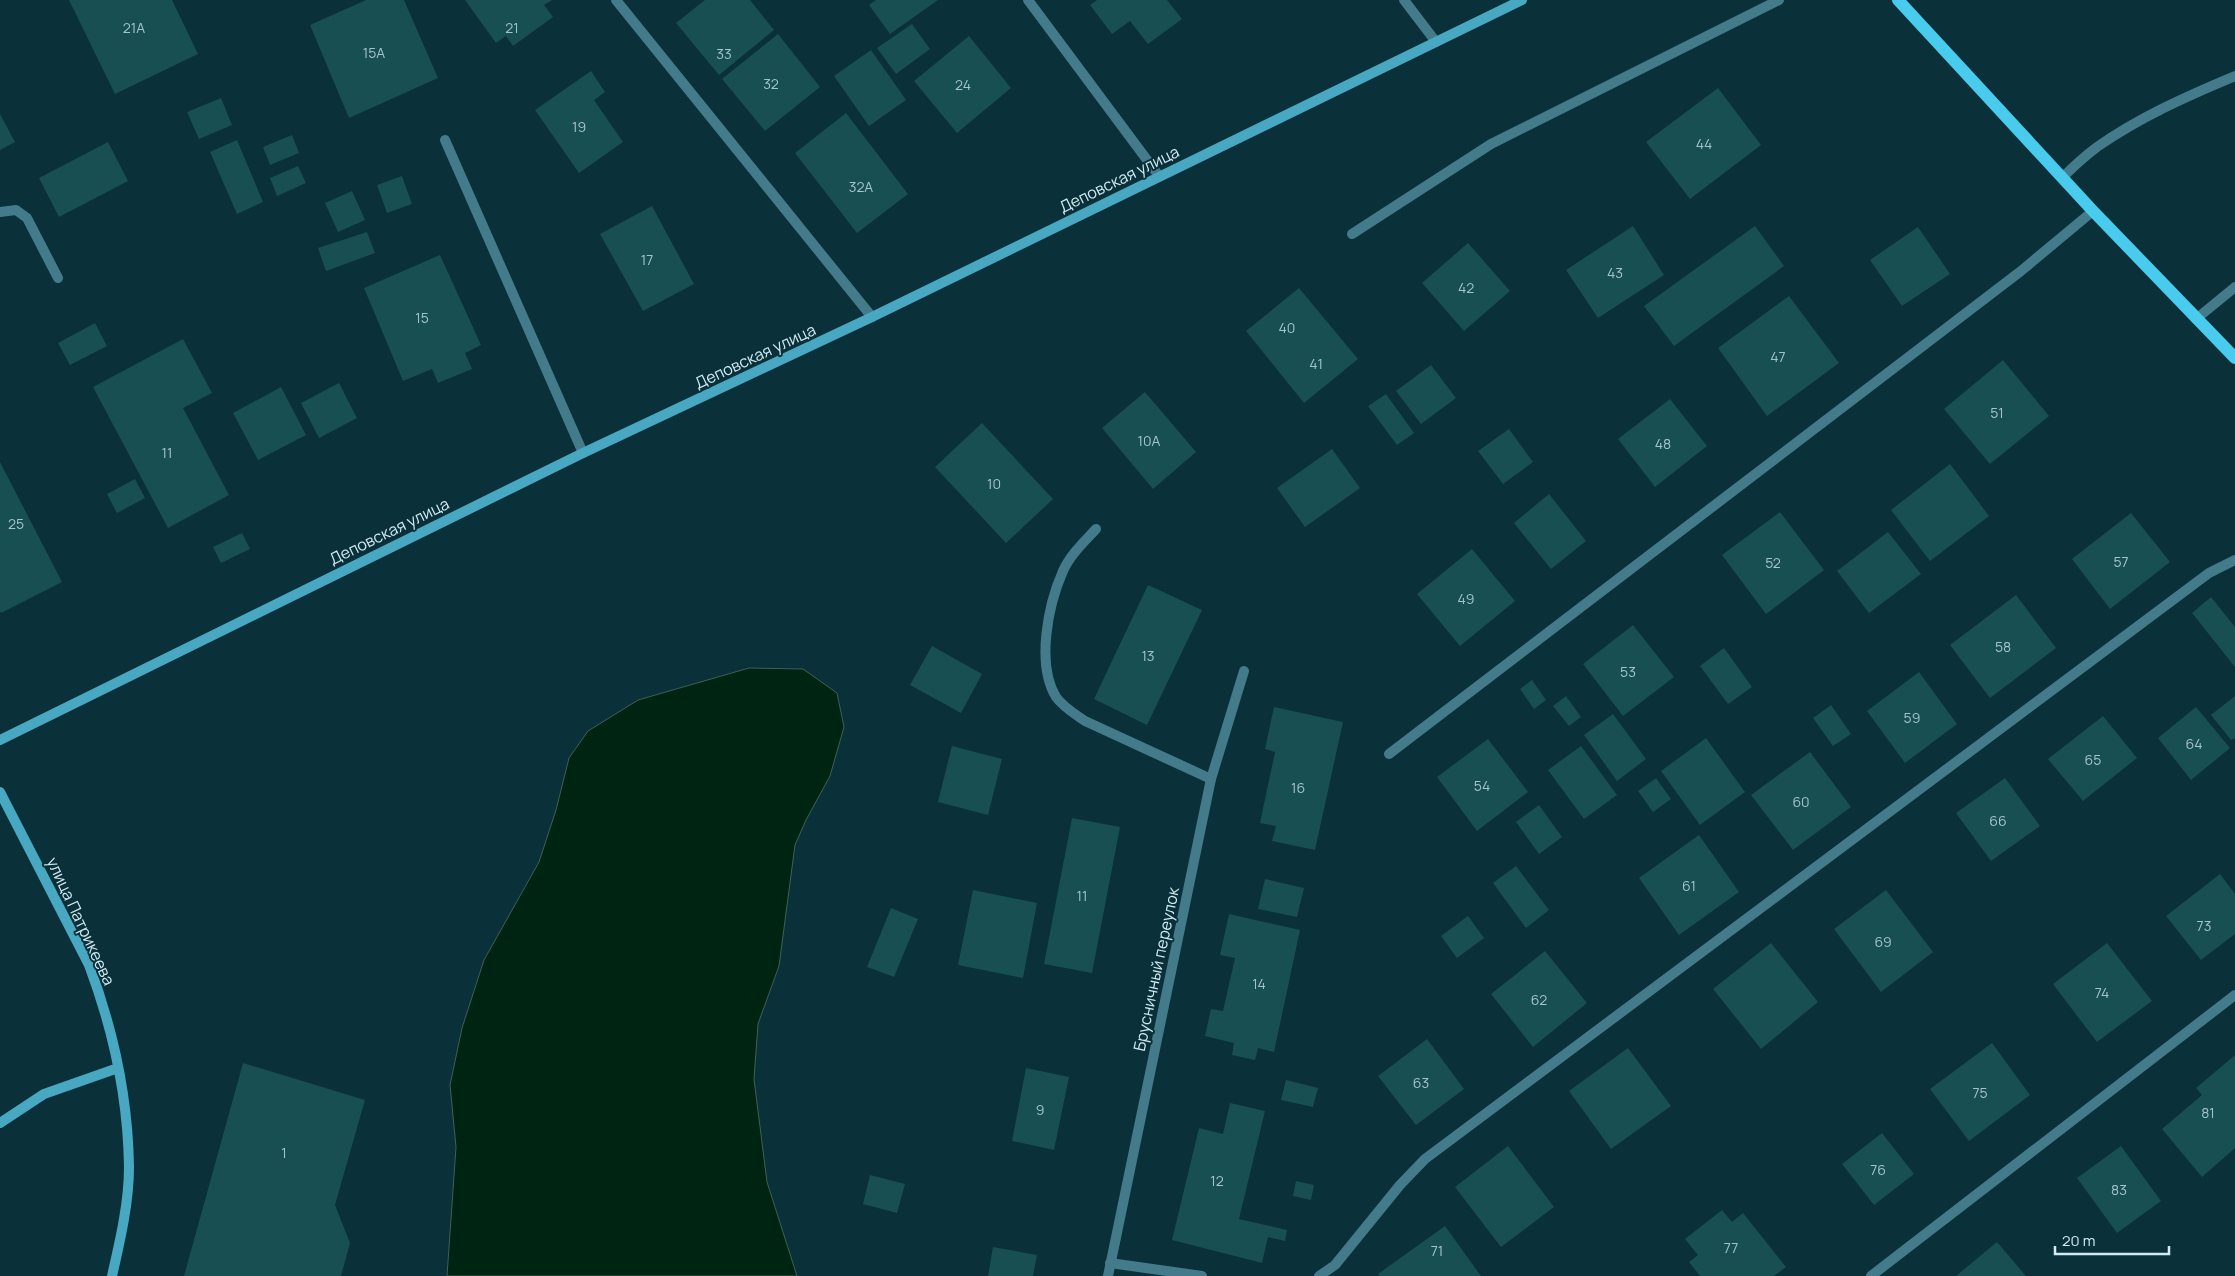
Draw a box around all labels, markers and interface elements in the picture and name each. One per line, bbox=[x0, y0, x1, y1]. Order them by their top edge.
house number: 21А bbox=[123, 18, 145, 37]
house number: 21 bbox=[505, 18, 519, 37]
house number: 15А bbox=[363, 43, 385, 62]
house number: 33 bbox=[716, 44, 732, 63]
house number: 32 bbox=[763, 74, 779, 93]
house number: 24 bbox=[955, 75, 971, 94]
house number: 19 bbox=[572, 117, 586, 136]
house number: 44 bbox=[1696, 134, 1712, 153]
street label: Деповская улица bbox=[1055, 140, 1183, 218]
house number: 32А bbox=[849, 177, 873, 196]
house number: 17 bbox=[641, 250, 653, 269]
house number: 43 bbox=[1607, 263, 1623, 282]
house number: 42 bbox=[1458, 278, 1474, 297]
house number: 15 bbox=[415, 308, 429, 327]
street label: Деповская улица bbox=[691, 318, 819, 394]
house number: 40 bbox=[1279, 318, 1295, 337]
house number: 47 bbox=[1770, 347, 1786, 366]
house number: 41 bbox=[1309, 354, 1323, 373]
house number: 51 bbox=[1990, 403, 2004, 422]
house number: 10А bbox=[1138, 431, 1161, 450]
house number: 48 bbox=[1655, 434, 1671, 453]
house number: 11 bbox=[162, 443, 172, 462]
house number: 10 bbox=[987, 474, 1001, 493]
street label: Деповская улица bbox=[325, 492, 453, 570]
house number: 25 bbox=[8, 514, 24, 533]
house number: 57 bbox=[2113, 552, 2129, 571]
house number: 52 bbox=[1765, 553, 1781, 572]
house number: 49 bbox=[1458, 589, 1474, 608]
house number: 58 bbox=[1995, 637, 2011, 656]
house number: 13 bbox=[1141, 646, 1155, 665]
house number: 53 bbox=[1620, 662, 1636, 681]
house number: 59 bbox=[1904, 708, 1920, 727]
house number: 64 bbox=[2186, 734, 2202, 753]
house number: 65 bbox=[2085, 750, 2101, 769]
house number: 54 bbox=[1474, 776, 1490, 795]
house number: 16 bbox=[1291, 778, 1305, 797]
house number: 60 bbox=[1792, 792, 1810, 811]
house number: 66 bbox=[1989, 811, 2007, 830]
street label: улица Патрикеева bbox=[42, 853, 120, 989]
house number: 61 bbox=[1682, 876, 1696, 895]
street label: Брусничный переулок bbox=[1128, 884, 1184, 1053]
house number: 11 bbox=[1077, 886, 1087, 905]
house number: 73 bbox=[2197, 916, 2211, 935]
house number: 69 bbox=[1874, 932, 1892, 951]
house number: 14 bbox=[1252, 974, 1266, 993]
house number: 74 bbox=[2095, 983, 2109, 1002]
house number: 62 bbox=[1531, 990, 1547, 1009]
house number: 63 bbox=[1413, 1073, 1429, 1092]
house number: 75 bbox=[1972, 1083, 1988, 1102]
house number: 9 bbox=[1036, 1100, 1044, 1119]
house number: 81 bbox=[2201, 1103, 2215, 1122]
house number: 1 bbox=[281, 1143, 287, 1162]
house number: 76 bbox=[1870, 1160, 1886, 1179]
house number: 12 bbox=[1210, 1171, 1224, 1190]
house number: 83 bbox=[2111, 1180, 2127, 1199]
scale bar bbox=[2055, 1224, 2169, 1256]
text: 20 m bbox=[2062, 1230, 2095, 1251]
house number: 77 bbox=[1724, 1238, 1738, 1257]
house number: 71 bbox=[1431, 1241, 1443, 1260]

